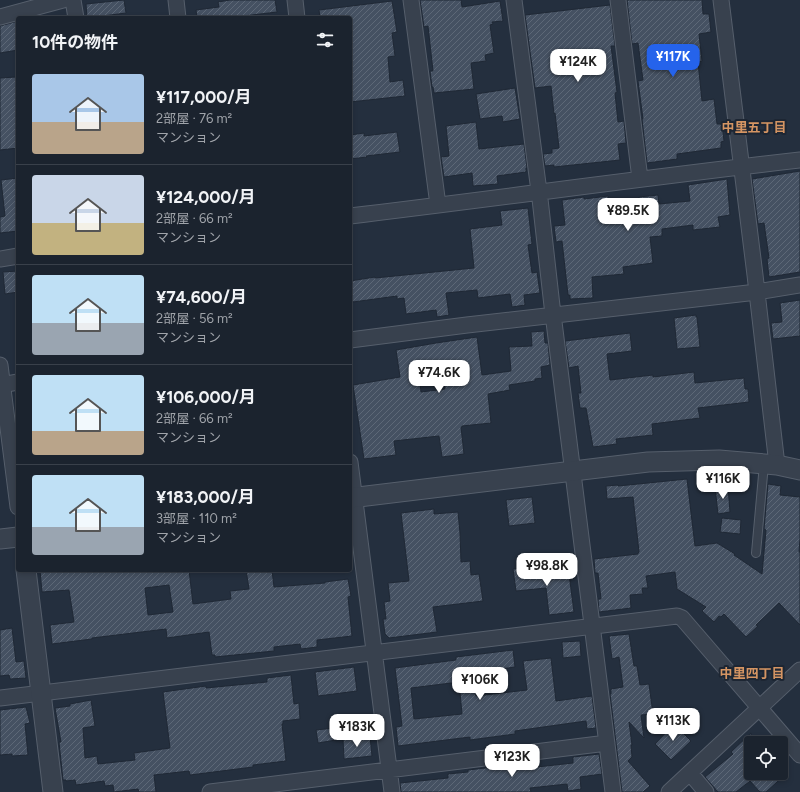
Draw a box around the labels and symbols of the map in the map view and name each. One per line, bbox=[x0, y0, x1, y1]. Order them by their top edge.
pin: ¥117K bbox=[645, 44, 701, 78]
pin: ¥124K bbox=[550, 49, 606, 83]
district label: 中里五丁目 bbox=[721, 120, 787, 135]
pin: ¥89.5K bbox=[595, 198, 661, 232]
pin: ¥74.6K bbox=[406, 360, 472, 394]
pin: ¥116K bbox=[695, 466, 751, 500]
pin: ¥98.8K bbox=[514, 553, 580, 587]
district label: 中里四丁目 bbox=[719, 666, 785, 681]
pin: ¥106K bbox=[452, 667, 508, 701]
pin: ¥113K bbox=[645, 708, 701, 742]
pin: ¥183K bbox=[329, 714, 385, 748]
pin: ¥123K bbox=[484, 744, 540, 778]

